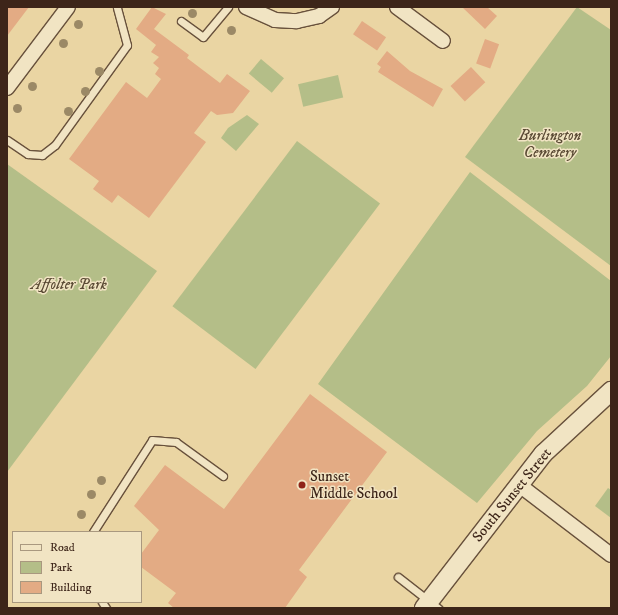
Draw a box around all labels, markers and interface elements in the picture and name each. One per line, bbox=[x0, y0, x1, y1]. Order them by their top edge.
park label: Burlington Cemetery bbox=[519, 126, 581, 161]
park label: Affolter Park bbox=[31, 276, 107, 294]
street label: South Sunset Street bbox=[469, 444, 555, 546]
place label: Sunset Middle School bbox=[310, 467, 398, 502]
marker: Sunset Middle School bbox=[297, 480, 307, 490]
legend bbox=[12, 531, 142, 603]
text: Road bbox=[50, 540, 75, 555]
text: Park bbox=[50, 560, 72, 575]
text: Building bbox=[50, 580, 91, 595]

